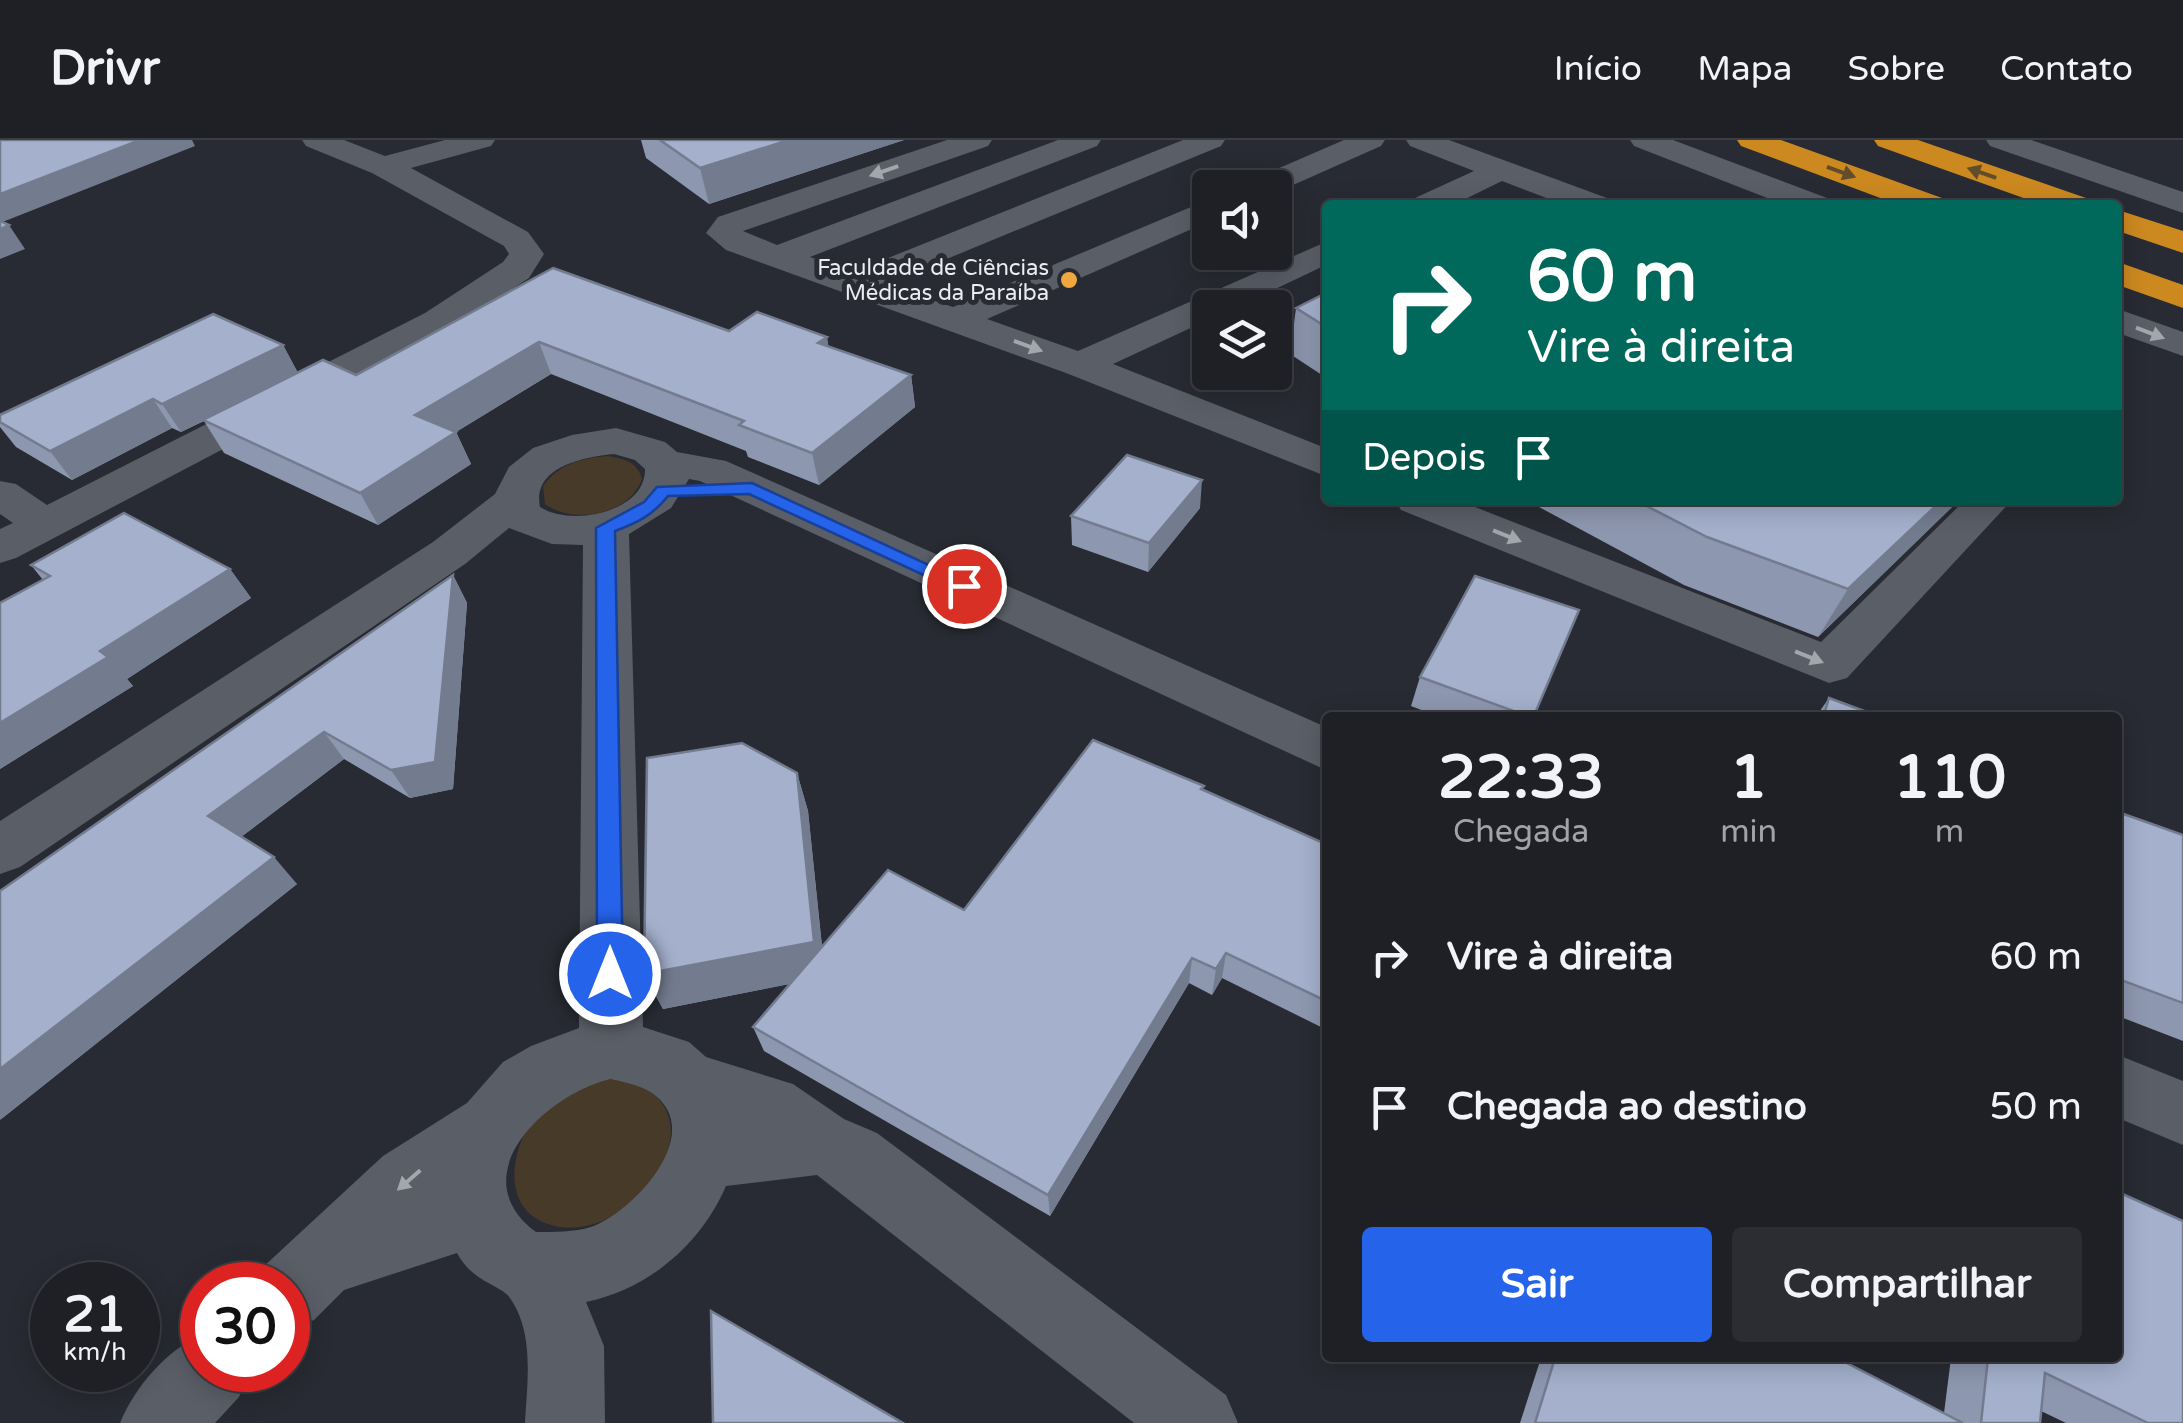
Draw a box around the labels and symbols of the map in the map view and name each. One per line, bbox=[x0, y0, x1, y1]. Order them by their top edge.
one-way arrow bbox=[1967, 164, 1997, 179]
one-way arrow bbox=[869, 165, 899, 180]
one-way arrow bbox=[1826, 166, 1856, 181]
place label: Faculdade de Ciências Médicas da Paraíba bbox=[817, 255, 1049, 306]
marker: Faculdade de Ciências Médicas da Paraíba bbox=[1058, 269, 1080, 291]
one-way arrow bbox=[2136, 326, 2166, 341]
one-way arrow bbox=[1014, 339, 1044, 354]
one-way arrow bbox=[1492, 529, 1522, 545]
pin bbox=[922, 544, 1007, 629]
one-way arrow bbox=[1794, 650, 1824, 666]
position arrow bbox=[558, 922, 662, 1026]
one-way arrow bbox=[397, 1168, 422, 1190]
speed limit sign: 30 bbox=[180, 1262, 310, 1392]

